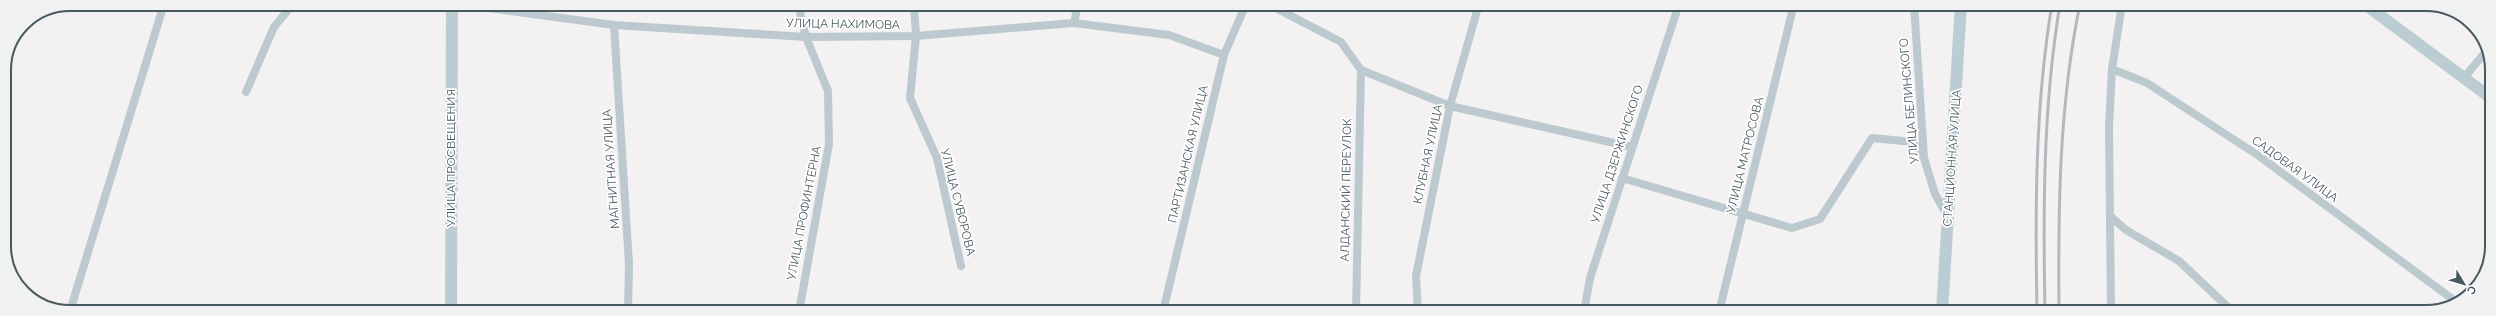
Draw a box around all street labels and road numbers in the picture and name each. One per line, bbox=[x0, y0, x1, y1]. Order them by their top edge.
street label: УЛИЦА НАХИМОВА bbox=[786, 16, 900, 32]
street label: УЛИЦА БЕЛИНСКОГО bbox=[1897, 38, 1921, 164]
street label: УЛИЦА ДЗЕРЖИНСКОГО bbox=[1588, 83, 1646, 225]
street label: ПАРТИЗАНСКАЯ УЛИЦА bbox=[1165, 84, 1211, 224]
street label: УЛИЦА ПРОСВЕЩЕНИЯ bbox=[444, 89, 458, 227]
street label: СТАНЦИОННАЯ УЛИЦА bbox=[1940, 89, 1964, 227]
street label: УЛИЦА МАТРОСОВА bbox=[1724, 95, 1766, 215]
street label: КЛУБНАЯ УЛИЦА bbox=[1411, 103, 1445, 205]
street label: МАГНИТНАЯ УЛИЦА bbox=[600, 109, 622, 229]
street label: АЛДАНСКИЙ ПЕРЕУЛОК bbox=[1338, 118, 1354, 262]
street label: САДОВАЯ УЛИЦА bbox=[2249, 133, 2341, 205]
street label: УЛИЦА ПРОФИНТЕРНА bbox=[784, 145, 824, 281]
street label: УЛИЦА СУВОРОВА bbox=[938, 147, 978, 257]

